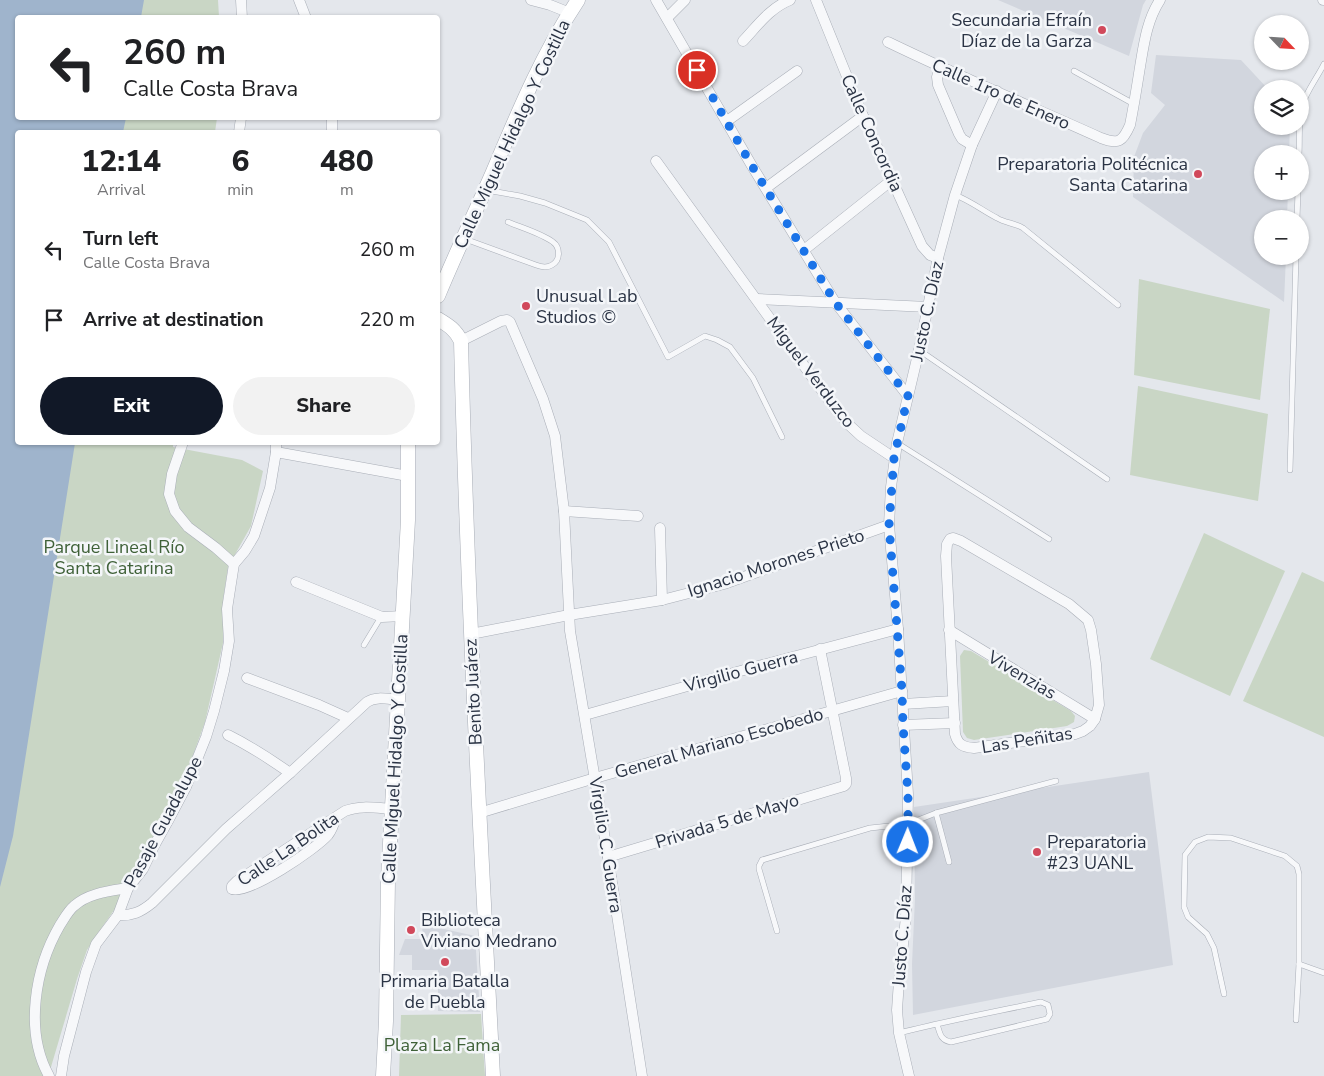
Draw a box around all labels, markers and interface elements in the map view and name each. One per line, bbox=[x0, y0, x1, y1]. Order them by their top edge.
place label: Secundaria Efraín Díaz de la Garza bbox=[951, 8, 1092, 53]
north arrow bbox=[1254, 15, 1309, 70]
map controls bbox=[1254, 15, 1309, 265]
street label: Calle Miguel Hidalgo Y Costilla bbox=[448, 16, 576, 252]
marker: Secundaria Efraín Díaz de la Garza bbox=[1096, 24, 1108, 36]
text: 260 m bbox=[123, 29, 226, 76]
icon: left bbox=[40, 35, 105, 100]
pin bbox=[676, 49, 718, 91]
street label: Calle 1ro de Enero bbox=[928, 53, 1074, 135]
icon: arrive bbox=[683, 56, 711, 84]
street label: Calle Concordia bbox=[835, 70, 909, 196]
text: Calle Costa Brava bbox=[123, 74, 298, 104]
button: layers bbox=[1254, 80, 1309, 135]
text: 12:14 bbox=[81, 141, 161, 182]
text: 6 bbox=[231, 141, 249, 182]
text: 480 bbox=[320, 141, 374, 182]
button: + bbox=[1254, 145, 1309, 200]
place label: Preparatoria Politécnica Santa Catarina bbox=[997, 152, 1188, 197]
marker: Preparatoria Politécnica Santa Catarina bbox=[1192, 168, 1204, 180]
text: Arrival bbox=[97, 179, 145, 201]
text: min bbox=[227, 179, 254, 201]
text: m bbox=[340, 179, 354, 201]
button: − bbox=[1254, 210, 1309, 265]
text: Turn left bbox=[83, 226, 158, 252]
icon: left bbox=[40, 236, 68, 264]
text: 260 m bbox=[360, 237, 415, 263]
text: Calle Costa Brava bbox=[83, 252, 210, 274]
street label: Justo C. Díaz bbox=[904, 259, 949, 364]
place label: Unusual Lab Studios © bbox=[536, 284, 637, 329]
marker: Unusual Lab Studios © bbox=[520, 300, 532, 312]
icon: arrive bbox=[40, 306, 68, 334]
text: Arrive at destination bbox=[83, 307, 264, 333]
text: 220 m bbox=[360, 307, 415, 333]
street label: Miguel Verduzco bbox=[761, 311, 861, 433]
button: Exit bbox=[40, 377, 223, 435]
button: Share bbox=[233, 377, 415, 435]
street label: Ignacio Morones Prieto bbox=[685, 523, 867, 603]
park label: Parque Lineal Río Santa Catarina bbox=[43, 535, 185, 580]
street label: Calle Miguel Hidalgo Y Costilla bbox=[376, 633, 414, 885]
street label: Benito Juárez bbox=[458, 638, 488, 746]
street label: Virgilio Guerra bbox=[680, 644, 801, 698]
street label: Vivenzias bbox=[982, 645, 1061, 705]
street label: General Mariano Escobedo bbox=[612, 702, 826, 784]
street label: Las Peñitas bbox=[980, 721, 1074, 759]
street label: Pasaje Guadalupe bbox=[118, 752, 208, 892]
street label: Virgilio C. Guerra bbox=[583, 774, 629, 915]
street label: Privada 5 de Mayo bbox=[652, 788, 802, 854]
street label: Calle La Bolita bbox=[233, 806, 343, 892]
position arrow bbox=[881, 815, 933, 867]
place label: Preparatoria #23 UANL bbox=[1047, 830, 1146, 875]
marker: Preparatoria #23 UANL bbox=[1031, 846, 1043, 858]
street label: Justo C. Díaz bbox=[886, 884, 918, 989]
place label: Biblioteca Viviano Medrano bbox=[420, 908, 557, 953]
marker: Biblioteca Viviano Medrano bbox=[405, 924, 417, 936]
marker: Primaria Batalla de Puebla bbox=[439, 956, 451, 968]
place label: Primaria Batalla de Puebla bbox=[380, 969, 510, 1014]
park label: Plaza La Fama bbox=[384, 1033, 500, 1057]

